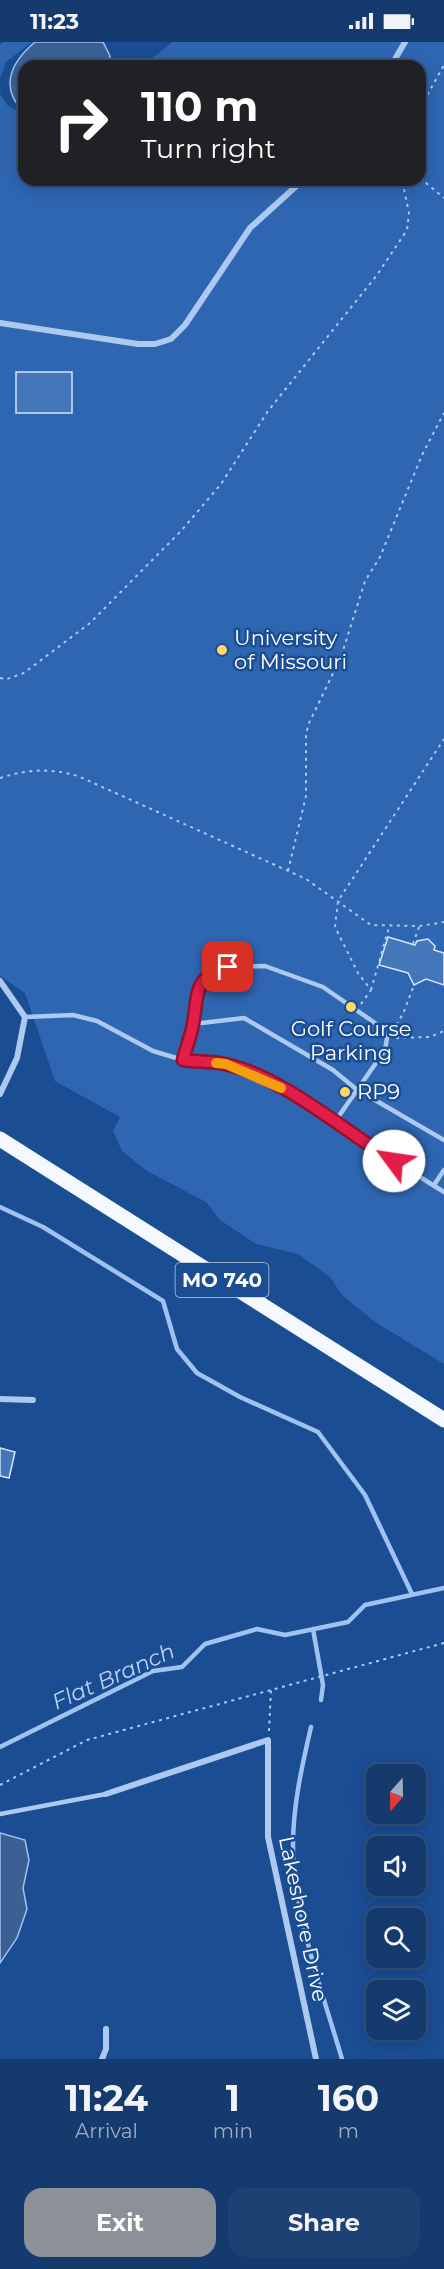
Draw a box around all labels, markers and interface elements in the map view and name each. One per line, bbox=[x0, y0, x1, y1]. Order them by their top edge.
text: 11:23 bbox=[30, 8, 79, 35]
text: 110 m bbox=[141, 80, 258, 132]
icon: right bbox=[42, 84, 120, 162]
text: Turn right bbox=[141, 132, 276, 165]
place label: University of Missouri bbox=[234, 625, 347, 674]
marker: University of Missouri bbox=[215, 643, 229, 657]
pin bbox=[202, 941, 253, 992]
icon: arrive bbox=[211, 950, 244, 983]
marker: Golf Course Parking bbox=[344, 1000, 358, 1014]
place label: Golf Course Parking bbox=[291, 1016, 411, 1065]
place label: RP9 bbox=[357, 1079, 400, 1104]
marker: RP9 bbox=[338, 1085, 352, 1099]
position arrow bbox=[362, 1129, 426, 1193]
road number: MO 740 bbox=[176, 1263, 268, 1297]
water label: Flat Branch bbox=[48, 1637, 179, 1716]
north arrow bbox=[366, 1764, 426, 1824]
map controls bbox=[366, 1764, 426, 2040]
street label: Lakeshore Drive bbox=[274, 1834, 333, 2004]
button: sound bbox=[366, 1836, 426, 1896]
button: search bbox=[366, 1908, 426, 1968]
button: layers bbox=[366, 1980, 426, 2040]
text: 11:24 bbox=[65, 2076, 148, 2120]
text: 1 bbox=[226, 2076, 240, 2120]
text: 160 bbox=[318, 2076, 379, 2120]
text: Arrival bbox=[75, 2119, 138, 2143]
text: min bbox=[213, 2119, 253, 2143]
text: m bbox=[338, 2119, 359, 2143]
button: Exit bbox=[24, 2188, 216, 2257]
button: Share bbox=[228, 2188, 420, 2257]

